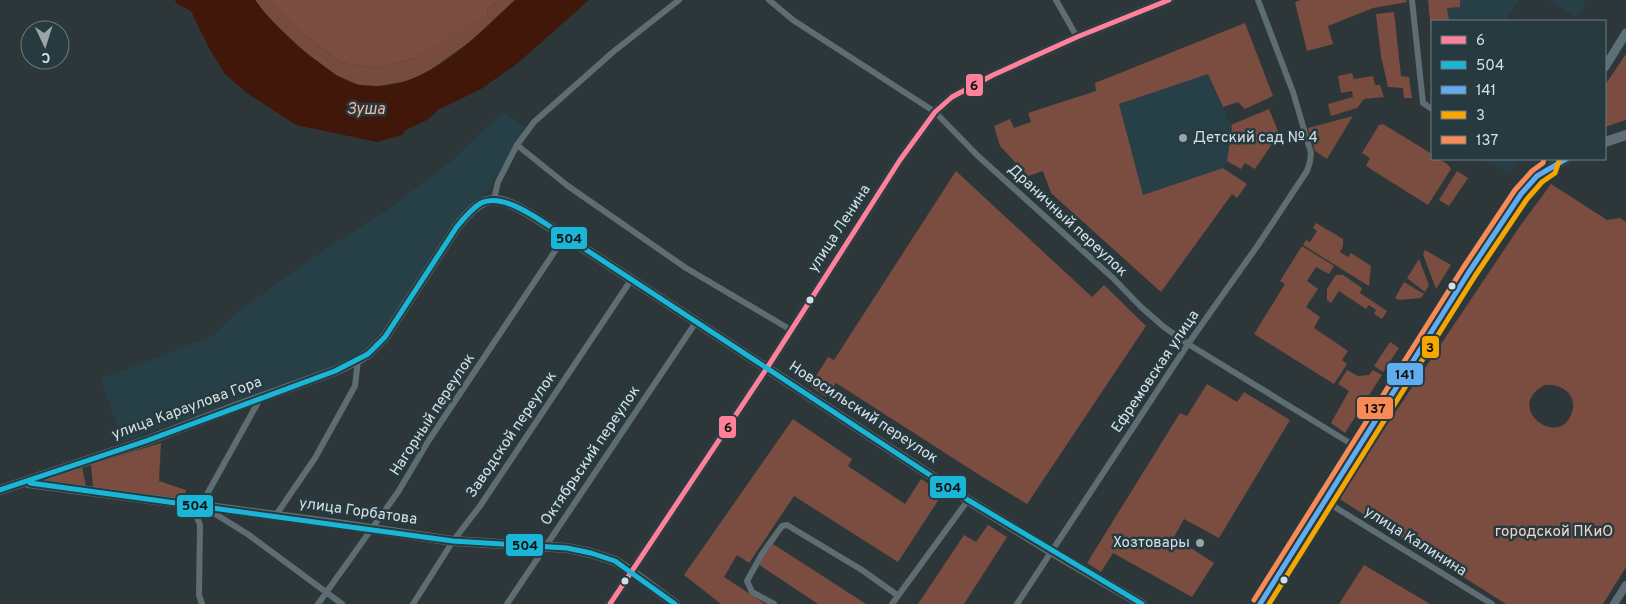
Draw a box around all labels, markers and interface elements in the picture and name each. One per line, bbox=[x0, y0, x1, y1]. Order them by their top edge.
north arrow bbox=[20, 20, 70, 70]
legend bbox=[1431, 20, 1606, 160]
text: 6 bbox=[1476, 32, 1485, 51]
text: С bbox=[41, 48, 51, 65]
text: 504 bbox=[1476, 57, 1504, 76]
line badge: 6 bbox=[965, 73, 984, 97]
text: 6 bbox=[970, 78, 978, 95]
text: 141 bbox=[1476, 82, 1496, 101]
water label: Зуша bbox=[347, 100, 386, 120]
text: 3 bbox=[1476, 107, 1485, 126]
place label: Детский сад № 4 bbox=[1193, 129, 1318, 148]
marker: Детский сад № 4 bbox=[1177, 132, 1189, 144]
text: 137 bbox=[1476, 132, 1498, 151]
street label: Драничный переулок bbox=[1003, 161, 1131, 281]
street label: улица Ленина bbox=[804, 181, 876, 277]
line badge: 504 bbox=[550, 226, 588, 250]
text: 504 bbox=[556, 231, 582, 248]
unlabelled marker bbox=[1447, 281, 1457, 291]
unlabelled marker bbox=[805, 295, 815, 305]
street label: Ефремовская улица bbox=[1108, 307, 1204, 437]
line badge: 3 bbox=[1421, 335, 1440, 359]
text: 3 bbox=[1426, 340, 1434, 357]
street label: Нагорный переулок bbox=[386, 350, 480, 480]
street label: Новосильский переулок bbox=[785, 358, 941, 468]
line badge: 141 bbox=[1386, 362, 1424, 386]
text: 141 bbox=[1395, 367, 1415, 384]
street label: Заводской переулок bbox=[463, 368, 561, 502]
street label: улица Караулова Гора bbox=[109, 373, 265, 445]
street label: Октябрьский переулок bbox=[537, 382, 645, 530]
line badge: 137 bbox=[1356, 396, 1394, 420]
text: 137 bbox=[1364, 401, 1386, 418]
line badge: 6 bbox=[718, 415, 737, 439]
text: 6 bbox=[724, 420, 732, 437]
line badge: 504 bbox=[929, 475, 967, 499]
text: 504 bbox=[935, 480, 961, 497]
line badge: 504 bbox=[176, 494, 214, 518]
street label: улица Горбатова bbox=[298, 494, 418, 530]
text: 504 bbox=[182, 498, 208, 515]
street label: улица Калинина bbox=[1360, 503, 1470, 581]
park label: городской ПКиО bbox=[1495, 523, 1613, 542]
line badge: 504 bbox=[505, 533, 544, 557]
place label: Хозтовары bbox=[1113, 534, 1190, 553]
marker: Хозтовары bbox=[1194, 537, 1206, 549]
text: 504 bbox=[512, 538, 538, 555]
unlabelled marker bbox=[1279, 575, 1289, 585]
unlabelled marker bbox=[620, 576, 630, 586]

